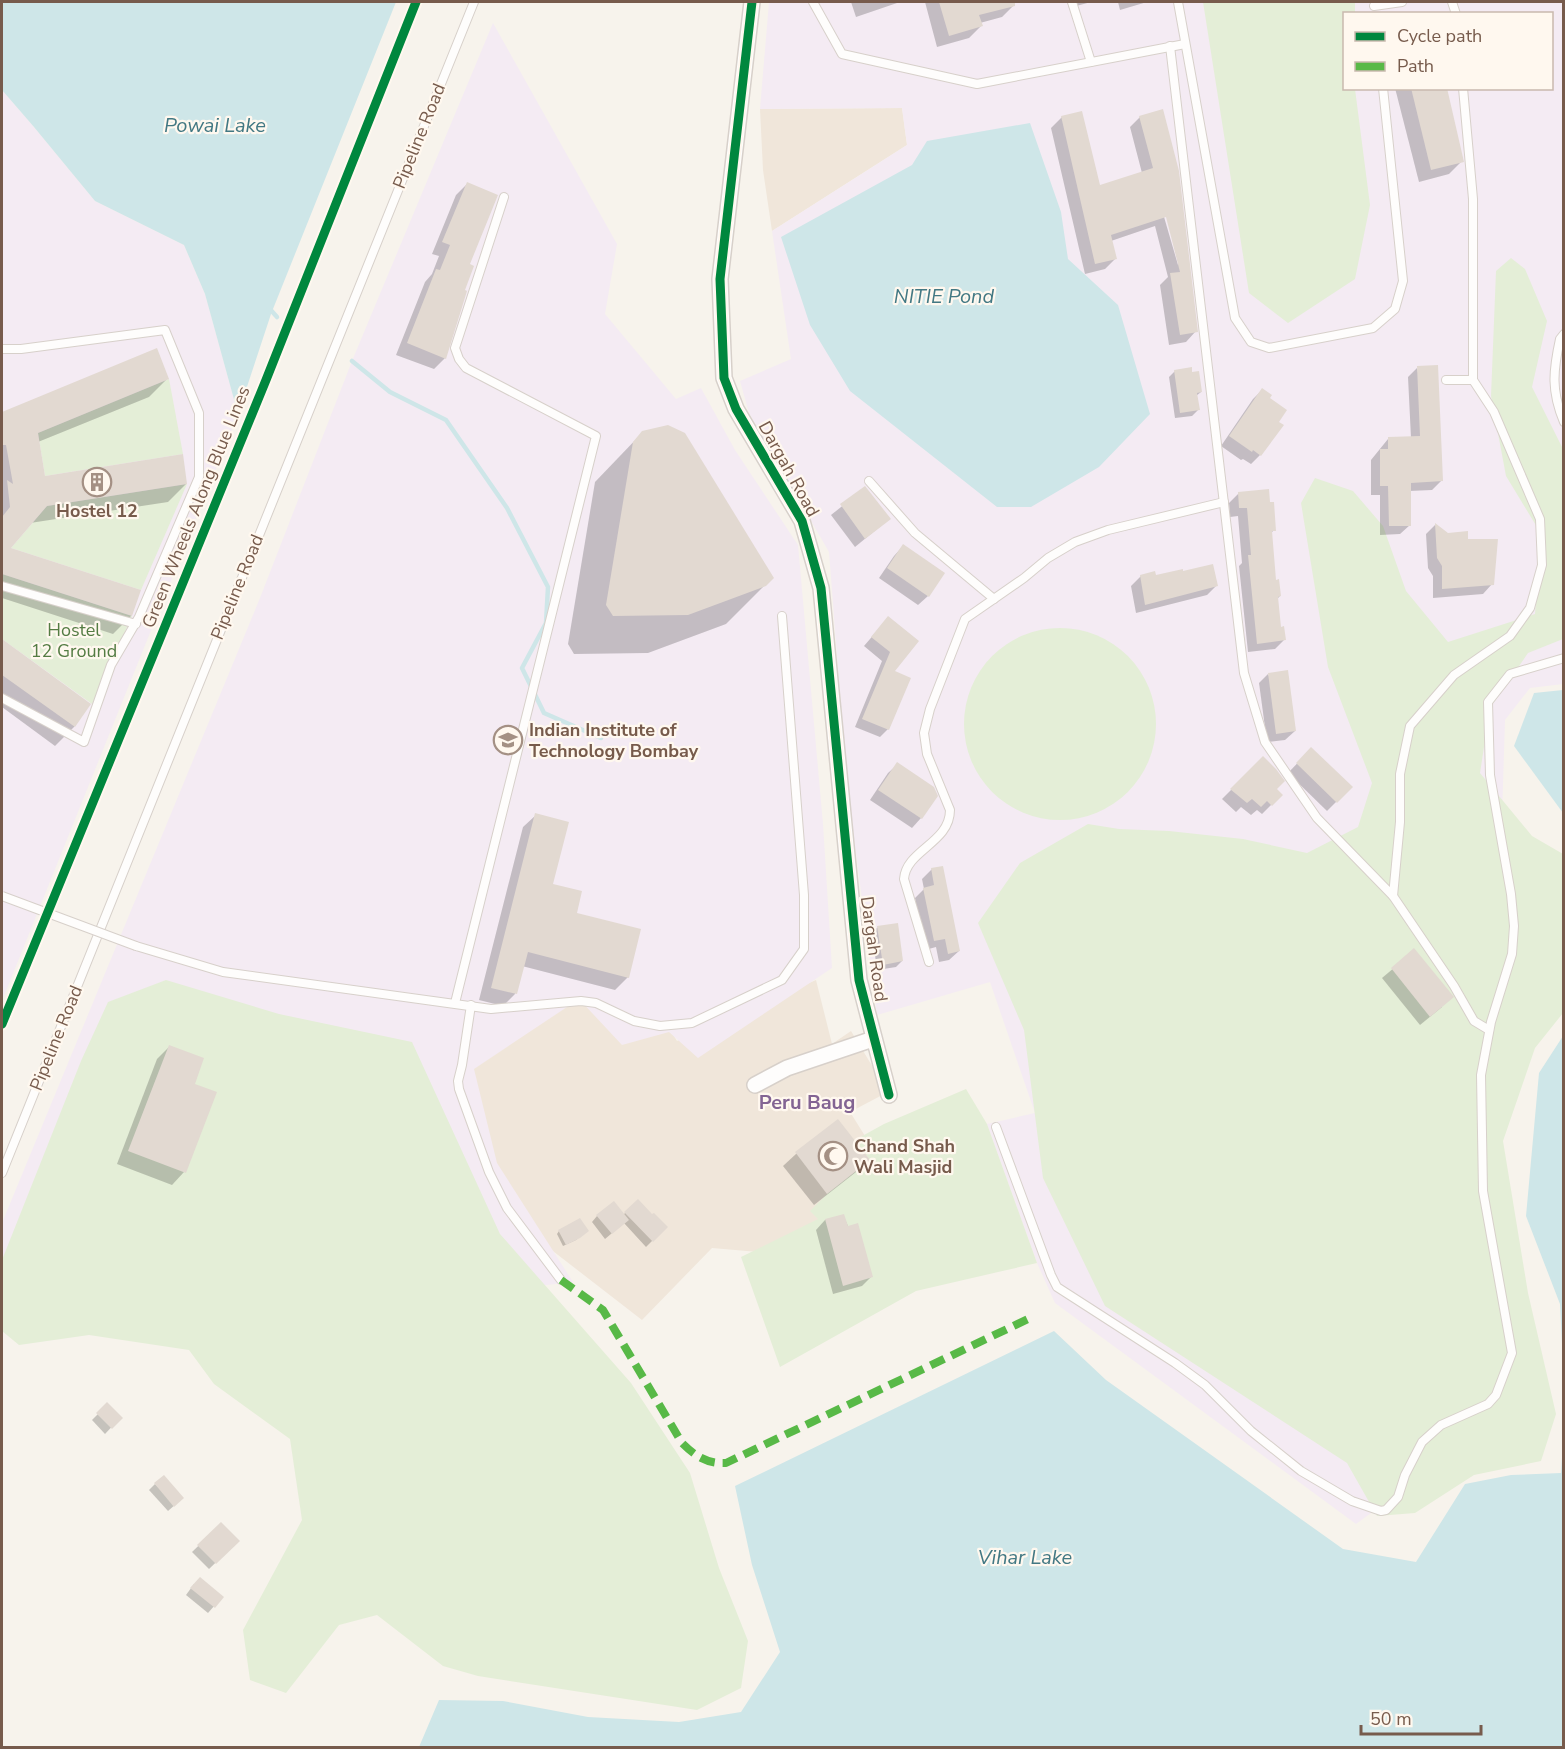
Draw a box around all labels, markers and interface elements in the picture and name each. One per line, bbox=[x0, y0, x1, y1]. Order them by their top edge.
legend bbox=[1343, 12, 1553, 90]
text: Cycle path bbox=[1397, 24, 1482, 48]
text: Path bbox=[1397, 54, 1434, 78]
street label: Pipeline Road bbox=[387, 80, 451, 192]
water label: Powai Lake bbox=[164, 112, 266, 139]
water label: NITIE Pond bbox=[894, 283, 994, 310]
street label: Green Wheels Along Blue Lines bbox=[136, 382, 256, 632]
street label: Dargah Road bbox=[753, 417, 825, 521]
building icon: Hostel 12 bbox=[81, 466, 113, 498]
place label: Hostel 12 bbox=[56, 499, 138, 523]
street label: Pipeline Road bbox=[205, 531, 269, 643]
park label: Hostel 12 Ground bbox=[31, 618, 117, 663]
place label: Indian Institute of Technology Bombay bbox=[529, 718, 699, 763]
school or university icon: Indian Institute of Technology Bombay bbox=[492, 724, 524, 756]
street label: Dargah Road bbox=[855, 895, 893, 1003]
street label: Pipeline Road bbox=[24, 982, 88, 1094]
district label: Peru Baug bbox=[759, 1089, 855, 1116]
place label: Chand Shah Wali Masjid bbox=[854, 1134, 955, 1179]
mosque icon: Chand Shah Wali Masjid bbox=[817, 1140, 849, 1172]
water label: Vihar Lake bbox=[978, 1544, 1073, 1571]
scale bar bbox=[1361, 1698, 1481, 1736]
text: 50 m bbox=[1370, 1707, 1412, 1731]

